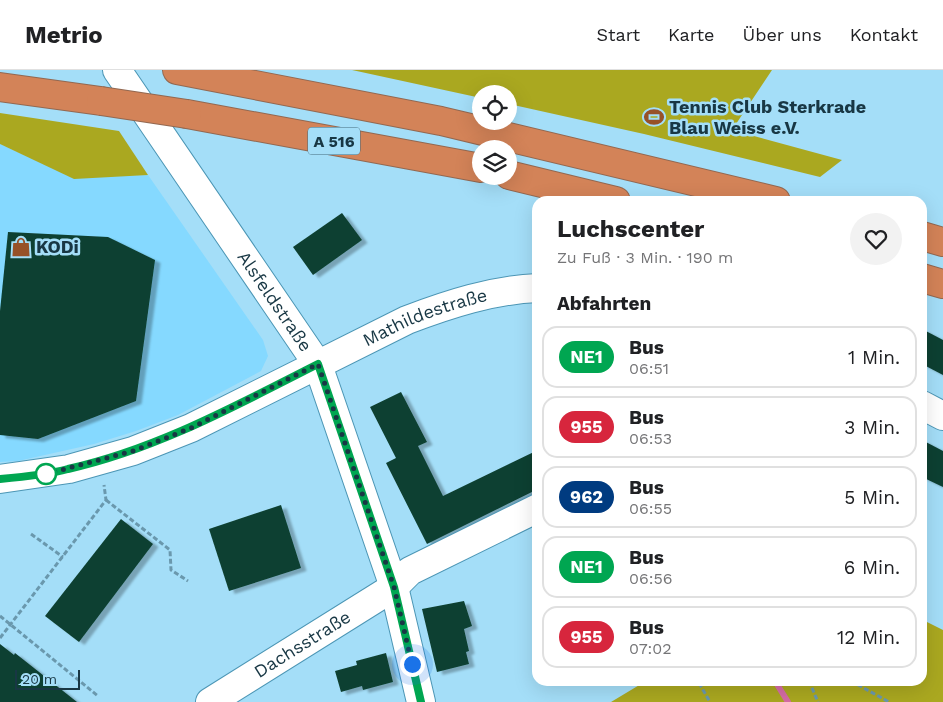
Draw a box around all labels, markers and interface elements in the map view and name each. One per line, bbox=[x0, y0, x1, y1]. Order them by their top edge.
text: Metrio bbox=[25, 21, 103, 49]
text: Start bbox=[596, 24, 640, 45]
text: Karte bbox=[668, 24, 715, 45]
text: Über uns bbox=[743, 24, 822, 45]
text: Kontakt bbox=[850, 24, 918, 45]
map controls bbox=[472, 85, 517, 185]
button: locate bbox=[472, 85, 517, 130]
place label: Tennis Club Sterkrade Blau Weiss e.V. bbox=[669, 96, 866, 138]
sports icon: Tennis Club Sterkrade Blau Weiss e.V. bbox=[643, 106, 665, 128]
road number: A 516 bbox=[308, 128, 360, 154]
button: layers bbox=[472, 140, 517, 185]
button: heart bbox=[850, 213, 902, 265]
text: Luchscenter bbox=[557, 215, 704, 243]
shop icon: KODi bbox=[10, 236, 32, 258]
place label: KODi bbox=[36, 236, 79, 257]
street label: Alsfeldstraße bbox=[234, 247, 317, 355]
text: Zu Fuß · 3 Min. · 190 m bbox=[557, 248, 733, 267]
street label: Mathildestraße bbox=[359, 284, 489, 350]
text: Abfahrten bbox=[557, 292, 651, 315]
text: Bus bbox=[629, 336, 664, 359]
text: NE1 bbox=[570, 346, 603, 367]
text: 1 Min. bbox=[848, 346, 900, 369]
text: 06:51 bbox=[629, 359, 669, 378]
text: Bus bbox=[629, 406, 664, 429]
text: 955 bbox=[571, 416, 602, 437]
text: 3 Min. bbox=[844, 416, 900, 439]
text: 06:53 bbox=[629, 429, 672, 448]
unlabelled marker bbox=[35, 463, 57, 485]
text: Bus bbox=[629, 476, 664, 499]
text: 962 bbox=[570, 486, 603, 507]
text: 5 Min. bbox=[844, 486, 900, 509]
text: 06:55 bbox=[629, 499, 672, 518]
text: Bus bbox=[629, 546, 664, 569]
text: NE1 bbox=[570, 556, 603, 577]
text: 6 Min. bbox=[844, 556, 900, 579]
text: 06:56 bbox=[629, 569, 672, 588]
street label: Dachsstraße bbox=[250, 606, 354, 682]
text: Bus bbox=[629, 616, 664, 639]
text: 955 bbox=[571, 626, 602, 647]
text: 12 Min. bbox=[837, 626, 900, 649]
text: 07:02 bbox=[629, 639, 672, 658]
your location bbox=[400, 652, 425, 677]
scale bar bbox=[15, 667, 80, 690]
text: 20 m bbox=[22, 671, 57, 687]

